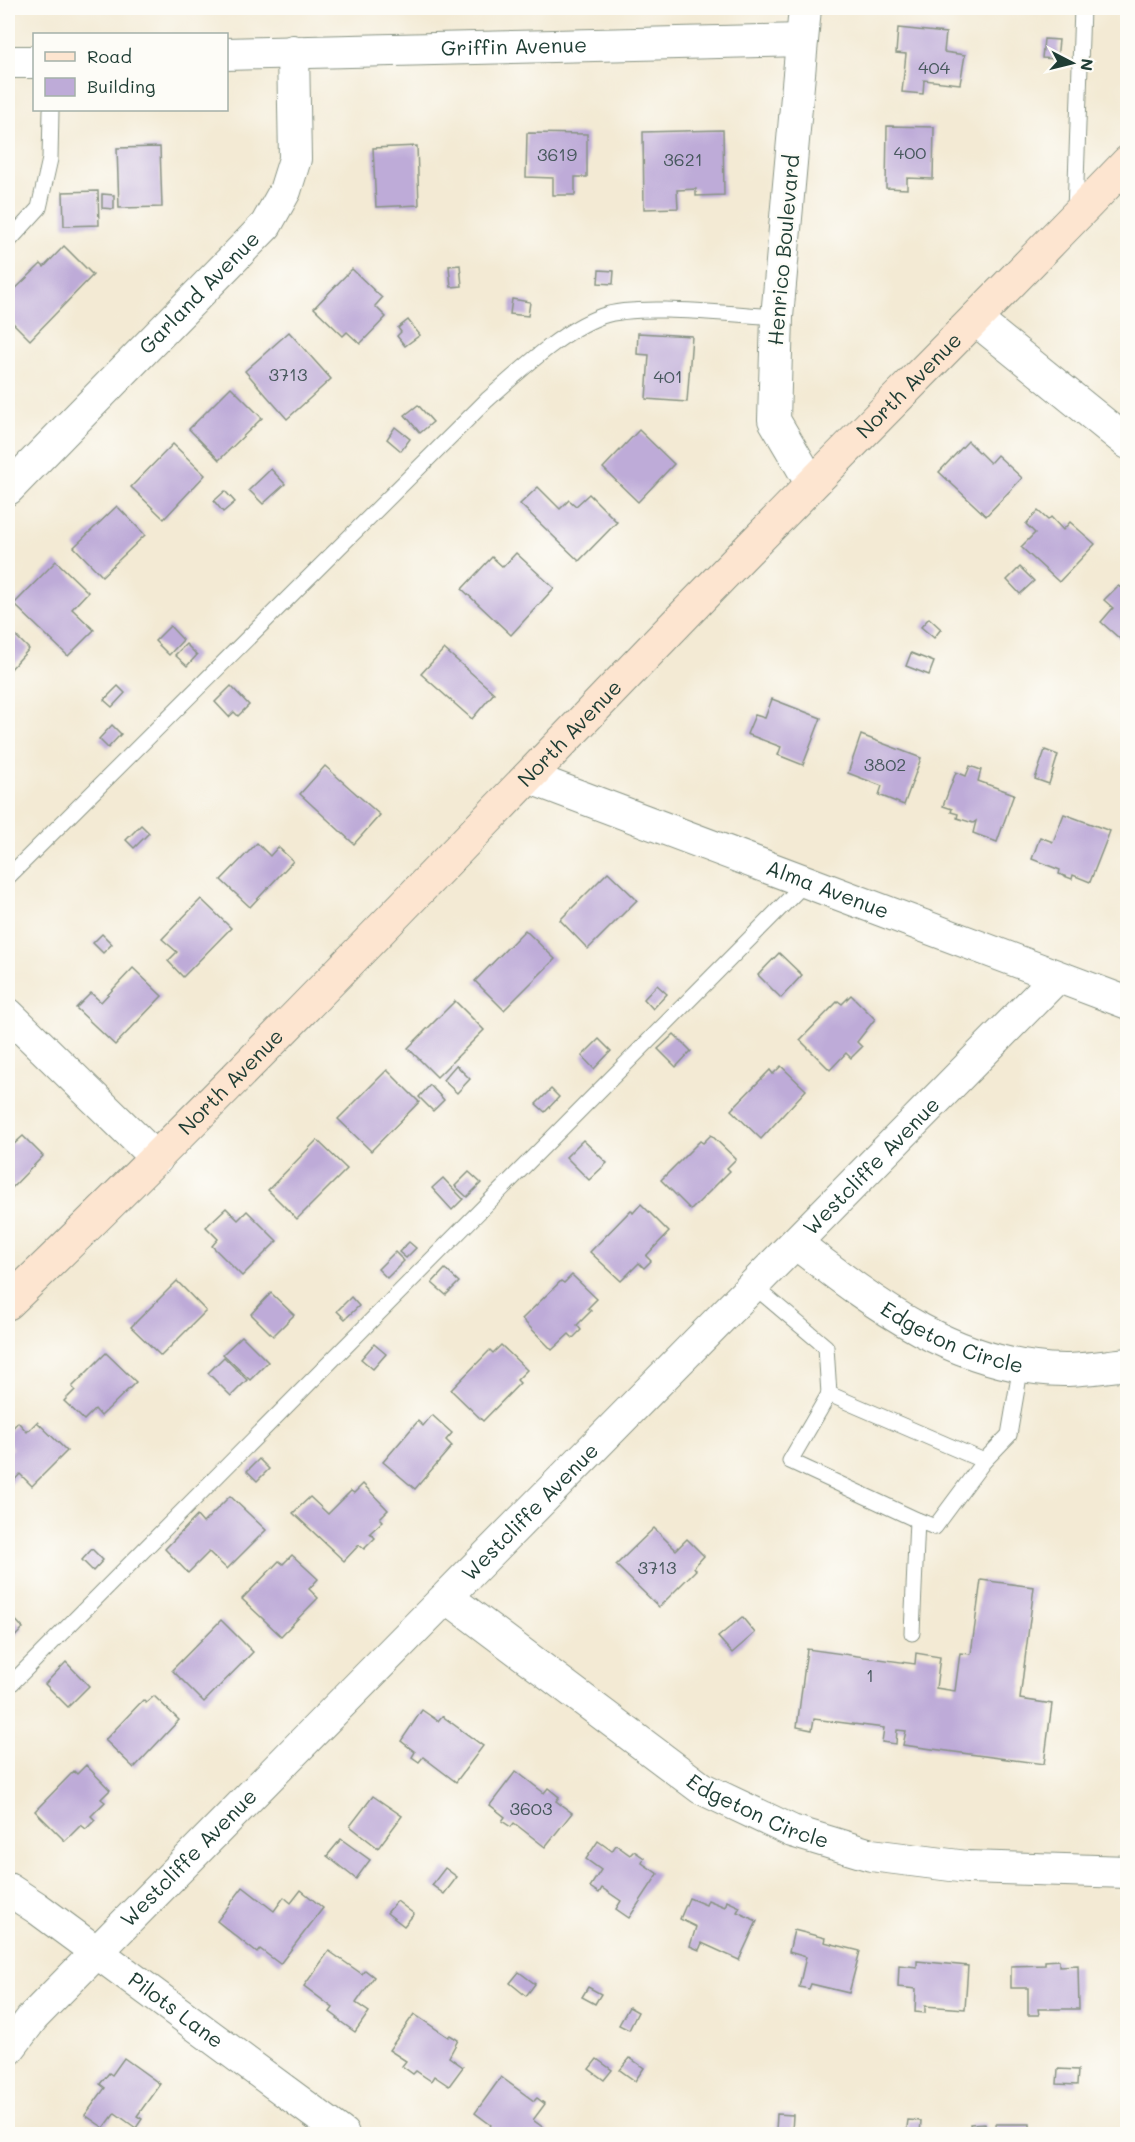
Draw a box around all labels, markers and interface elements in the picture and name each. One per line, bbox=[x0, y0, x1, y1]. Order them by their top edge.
street label: Griffin Avenue bbox=[440, 30, 587, 61]
legend bbox=[33, 33, 228, 111]
north arrow bbox=[1042, 33, 1102, 93]
text: Road bbox=[87, 44, 132, 68]
house number: 404 bbox=[918, 55, 951, 79]
text: N bbox=[1076, 58, 1099, 72]
text: Building bbox=[87, 74, 155, 98]
house number: 400 bbox=[894, 140, 926, 164]
house number: 3619 bbox=[537, 142, 577, 166]
house number: 3621 bbox=[663, 147, 703, 171]
street label: Henrico Boulevard bbox=[761, 153, 804, 346]
street label: Garland Avenue bbox=[132, 225, 265, 359]
street label: North Avenue bbox=[850, 326, 967, 444]
house number: 3713 bbox=[268, 362, 308, 386]
house number: 401 bbox=[653, 364, 683, 388]
street label: North Avenue bbox=[511, 673, 627, 792]
house number: 3802 bbox=[864, 752, 906, 776]
street label: Alma Avenue bbox=[763, 853, 893, 924]
street label: North Avenue bbox=[172, 1022, 289, 1140]
street label: Westcliffe Avenue bbox=[797, 1090, 945, 1240]
street label: Edgeton Circle bbox=[876, 1294, 1026, 1378]
street label: Westcliffe Avenue bbox=[455, 1436, 603, 1586]
house number: 3713 bbox=[637, 1555, 677, 1579]
house number: 1 bbox=[866, 1663, 874, 1687]
street label: Edgeton Circle bbox=[682, 1767, 832, 1853]
street label: Westcliffe Avenue bbox=[114, 1782, 262, 1932]
house number: 3603 bbox=[509, 1796, 553, 1820]
street label: Pilots Lane bbox=[123, 1965, 230, 2053]

